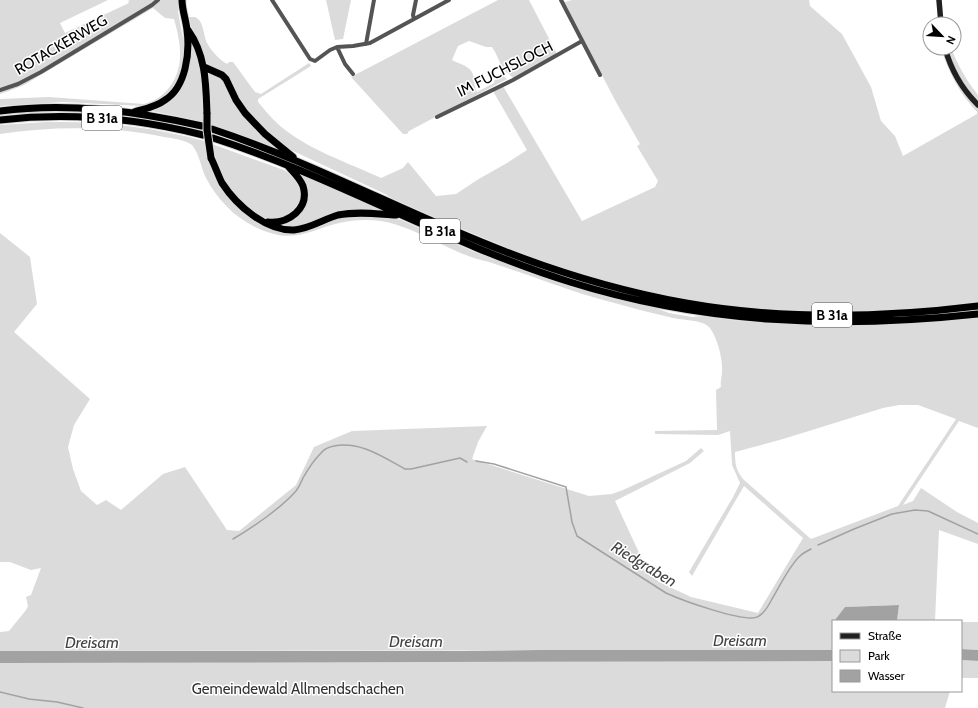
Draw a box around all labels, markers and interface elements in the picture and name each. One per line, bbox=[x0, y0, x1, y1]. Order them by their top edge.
street label: ROTACKERWEG bbox=[11, 11, 111, 79]
north arrow bbox=[922, 16, 962, 56]
text: N bbox=[943, 34, 959, 47]
street label: IM FUCHSLOCH bbox=[454, 37, 556, 101]
road number: B 31a bbox=[82, 106, 122, 130]
road number: B 31a bbox=[420, 219, 460, 243]
road number: B 31a bbox=[812, 303, 852, 327]
water label: Riedgraben bbox=[608, 537, 680, 591]
legend bbox=[832, 620, 962, 692]
text: Straße bbox=[868, 628, 901, 643]
water label: Dreisam bbox=[713, 631, 767, 650]
water label: Dreisam bbox=[389, 632, 443, 651]
water label: Dreisam bbox=[65, 633, 119, 652]
text: Park bbox=[868, 648, 890, 663]
text: Wasser bbox=[868, 668, 905, 683]
park label: Gemeindewald Allmendschachen bbox=[192, 680, 404, 698]

